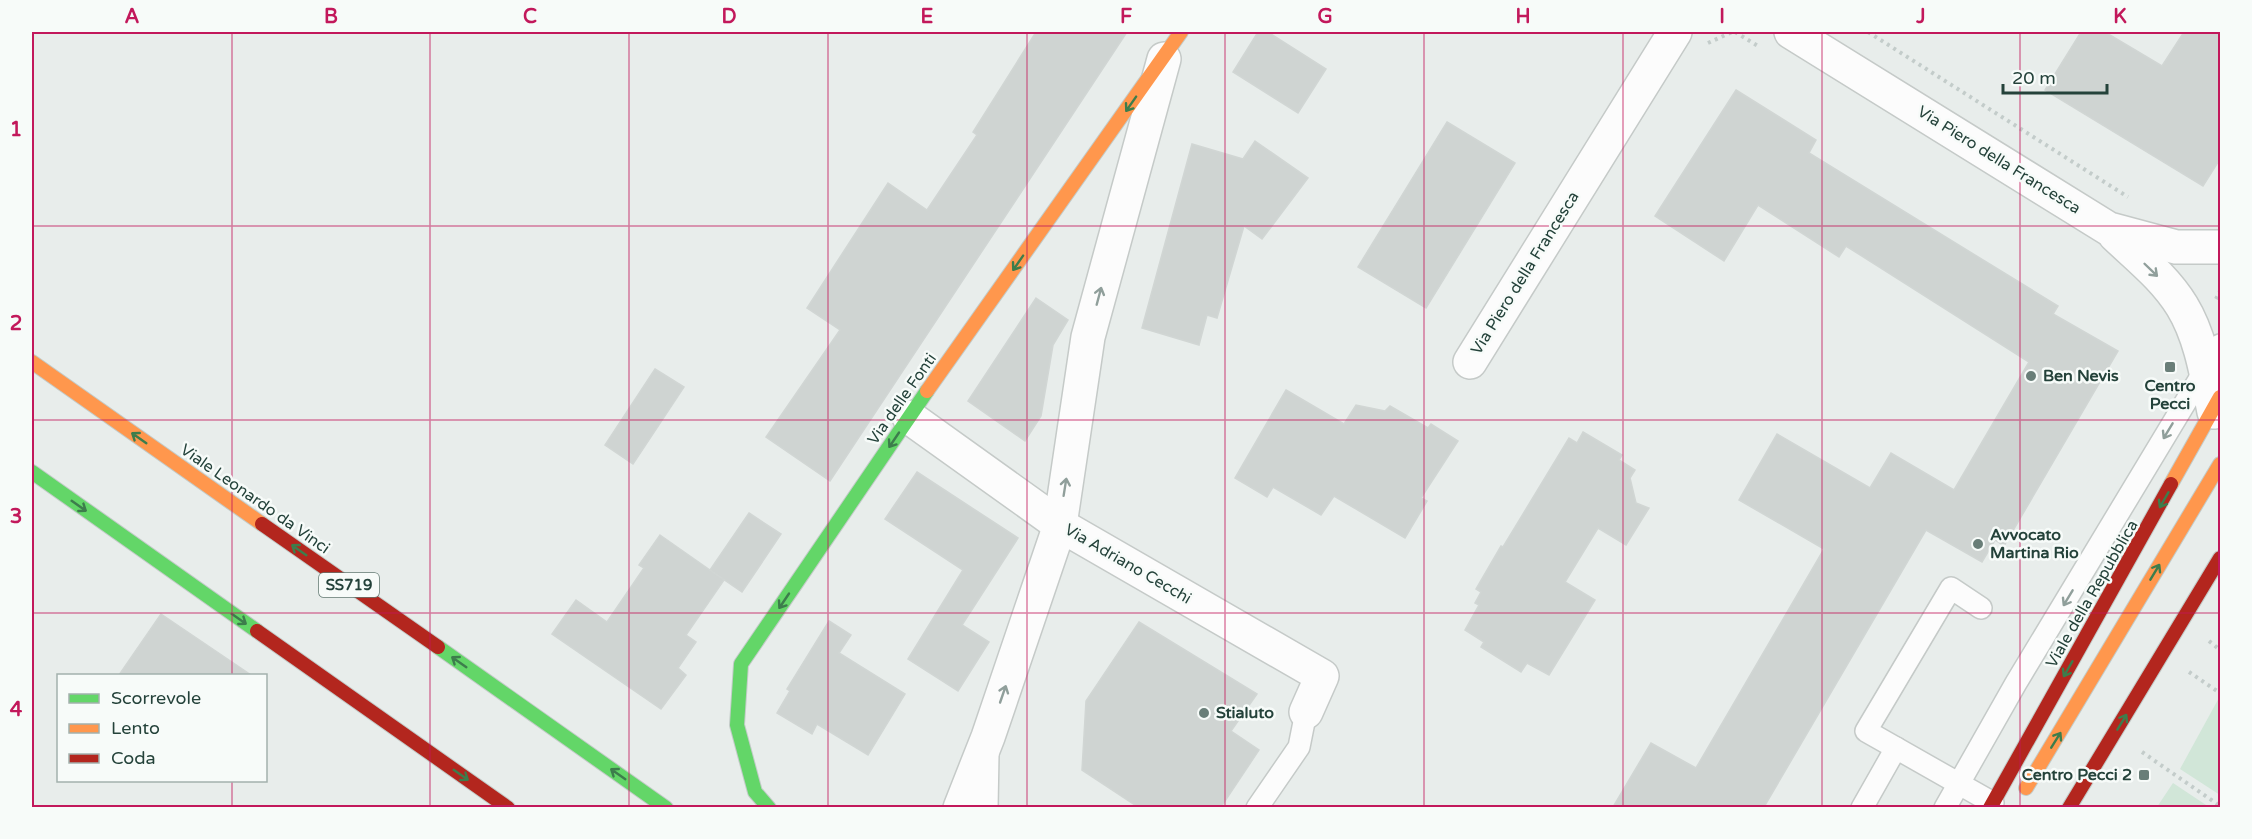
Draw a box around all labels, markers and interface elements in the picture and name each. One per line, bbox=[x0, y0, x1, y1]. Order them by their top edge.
text: A bbox=[125, 5, 140, 29]
text: B bbox=[324, 5, 338, 29]
text: C bbox=[523, 5, 537, 29]
text: D bbox=[721, 5, 737, 29]
text: E bbox=[921, 5, 934, 29]
text: F bbox=[1120, 5, 1132, 29]
text: G bbox=[1317, 5, 1333, 29]
text: H bbox=[1515, 5, 1531, 29]
text: I bbox=[1719, 5, 1725, 29]
text: J bbox=[1915, 5, 1926, 29]
text: K bbox=[2113, 5, 2127, 29]
scale bar bbox=[2003, 57, 2106, 95]
text: 20 m bbox=[2012, 67, 2056, 89]
one-way arrow bbox=[1125, 96, 1137, 112]
street label: Via Piero della Francesca bbox=[1914, 102, 2084, 218]
text: 1 bbox=[10, 118, 22, 142]
street label: Via Piero della Francesca bbox=[1467, 188, 1583, 358]
one-way arrow bbox=[1012, 255, 1024, 271]
one-way arrow bbox=[2144, 263, 2159, 277]
one-way arrow bbox=[1094, 286, 1106, 305]
text: 2 bbox=[10, 312, 22, 336]
street label: Via delle Fonti bbox=[863, 349, 941, 449]
marker: Centro Pecci bbox=[2163, 360, 2177, 374]
place label: Ben Nevis bbox=[2043, 366, 2119, 386]
marker: Ben Nevis bbox=[2024, 369, 2038, 383]
place label: Centro Pecci bbox=[2144, 376, 2196, 414]
one-way arrow bbox=[2162, 422, 2174, 439]
one-way arrow bbox=[888, 431, 900, 448]
one-way arrow bbox=[132, 432, 148, 444]
street label: Viale Leonardo da Vinci bbox=[176, 440, 334, 558]
one-way arrow bbox=[1060, 478, 1071, 498]
one-way arrow bbox=[2158, 491, 2170, 508]
one-way arrow bbox=[71, 500, 87, 512]
text: 3 bbox=[10, 505, 22, 529]
street label: Viale della Repubblica bbox=[2041, 517, 2143, 671]
street label: Via Adriano Cecchi bbox=[1061, 520, 1195, 608]
place label: Avvocato Martina Rio bbox=[1990, 525, 2079, 563]
marker: Avvocato Martina Rio bbox=[1971, 537, 1985, 551]
one-way arrow bbox=[291, 544, 308, 556]
one-way arrow bbox=[2150, 564, 2162, 581]
road number: SS719 bbox=[319, 573, 379, 597]
one-way arrow bbox=[2061, 589, 2073, 606]
one-way arrow bbox=[778, 592, 790, 608]
one-way arrow bbox=[230, 612, 246, 625]
one-way arrow bbox=[451, 656, 467, 668]
one-way arrow bbox=[2062, 660, 2074, 677]
legend bbox=[57, 674, 267, 782]
one-way arrow bbox=[998, 685, 1009, 704]
text: Scorrevole bbox=[111, 687, 201, 709]
text: 4 bbox=[10, 698, 23, 722]
place label: Stialuto bbox=[1216, 703, 1274, 723]
marker: Stialuto bbox=[1197, 706, 1211, 720]
one-way arrow bbox=[2117, 714, 2129, 731]
text: Lento bbox=[111, 717, 160, 739]
one-way arrow bbox=[2050, 732, 2062, 749]
text: Coda bbox=[111, 747, 156, 769]
place label: Centro Pecci 2 bbox=[2022, 765, 2132, 785]
one-way arrow bbox=[611, 768, 627, 780]
marker: Centro Pecci 2 bbox=[2137, 768, 2151, 782]
one-way arrow bbox=[453, 769, 469, 781]

